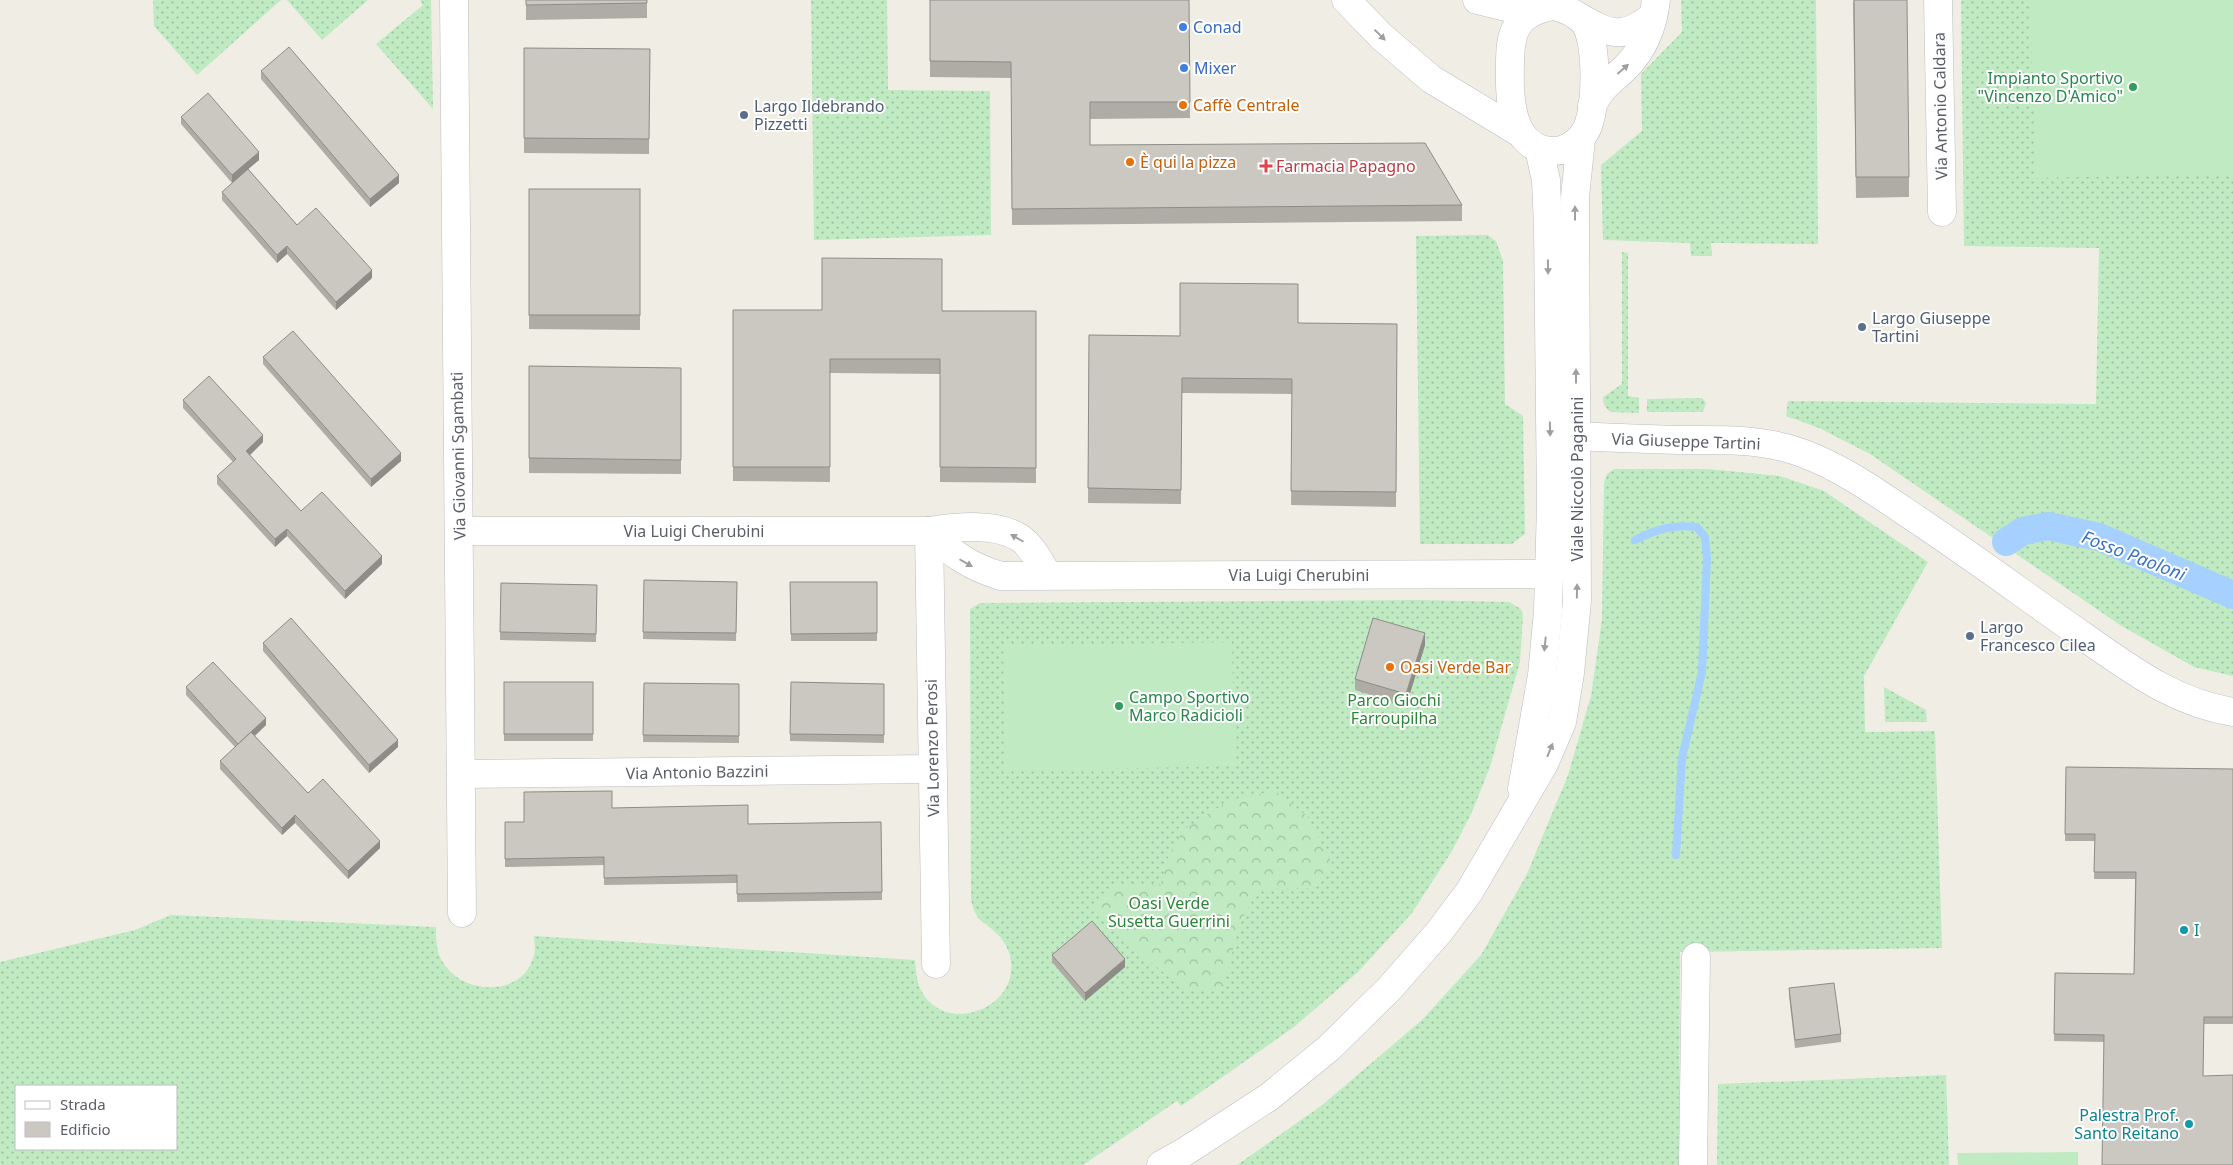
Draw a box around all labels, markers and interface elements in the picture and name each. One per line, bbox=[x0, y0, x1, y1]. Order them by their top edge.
place label: Conad bbox=[1193, 16, 1242, 38]
marker: Conad bbox=[1177, 21, 1189, 33]
one-way arrow bbox=[1374, 29, 1386, 41]
street label: Via Antonio Caldara bbox=[1928, 32, 1952, 180]
place label: Mixer bbox=[1194, 57, 1237, 79]
marker: Mixer bbox=[1178, 62, 1190, 74]
one-way arrow bbox=[1616, 63, 1628, 75]
place label: Impianto Sportivo "Vincenzo D'Amico" bbox=[1977, 67, 2123, 107]
marker: Impianto Sportivo "Vincenzo D'Amico" bbox=[2127, 81, 2139, 93]
place label: Caffè Centrale bbox=[1193, 94, 1300, 116]
place label: Largo Ildebrando Pizzetti bbox=[754, 95, 884, 135]
marker: Caffè Centrale bbox=[1177, 99, 1189, 111]
marker: Largo Ildebrando Pizzetti bbox=[738, 109, 750, 121]
place label: È qui la pizza bbox=[1140, 151, 1236, 173]
place label: Farmacia Papagno bbox=[1276, 155, 1416, 177]
marker: È qui la pizza bbox=[1124, 156, 1136, 168]
marker: Farmacia Papagno bbox=[1260, 160, 1272, 172]
one-way arrow bbox=[1571, 205, 1579, 221]
one-way arrow bbox=[1544, 259, 1552, 275]
place label: Largo Giuseppe Tartini bbox=[1872, 307, 1991, 347]
marker: Largo Giuseppe Tartini bbox=[1856, 321, 1868, 333]
one-way arrow bbox=[1572, 367, 1580, 383]
street label: Via Giovanni Sgambati bbox=[446, 372, 470, 540]
street label: Viale Niccolò Paganini bbox=[1566, 397, 1588, 561]
one-way arrow bbox=[1546, 421, 1554, 437]
street label: Via Giuseppe Tartini bbox=[1611, 427, 1761, 455]
street label: Via Luigi Cherubini bbox=[624, 520, 764, 542]
water label: Fosso Paoloni bbox=[2079, 524, 2190, 586]
one-way arrow bbox=[1009, 534, 1024, 542]
one-way arrow bbox=[959, 558, 973, 567]
street label: Via Luigi Cherubini bbox=[1229, 564, 1369, 586]
one-way arrow bbox=[1573, 582, 1581, 598]
place label: Largo Francesco Cilea bbox=[1980, 616, 2096, 656]
marker: Largo Francesco Cilea bbox=[1964, 630, 1976, 642]
one-way arrow bbox=[1541, 636, 1549, 652]
place label: Oasi Verde Bar bbox=[1400, 656, 1511, 678]
marker: Oasi Verde Bar bbox=[1384, 661, 1396, 673]
street label: Via Lorenzo Perosi bbox=[920, 679, 944, 817]
place label: Campo Sportivo Marco Radicioli bbox=[1129, 686, 1249, 726]
park label: Parco Giochi Farroupilha bbox=[1347, 689, 1441, 729]
marker: Campo Sportivo Marco Radicioli bbox=[1113, 700, 1125, 712]
one-way arrow bbox=[1547, 743, 1555, 757]
street label: Via Antonio Bazzini bbox=[625, 760, 769, 784]
park label: Oasi Verde Susetta Guerrini bbox=[1108, 892, 1230, 932]
place label: I bbox=[2194, 919, 2199, 941]
marker: I bbox=[2178, 924, 2190, 936]
legend bbox=[15, 1085, 178, 1150]
text: Strada bbox=[60, 1094, 106, 1114]
place label: Palestra Prof. Santo Reitano bbox=[2074, 1104, 2179, 1144]
marker: Palestra Prof. Santo Reitano bbox=[2183, 1118, 2195, 1130]
text: Edificio bbox=[60, 1119, 111, 1139]

